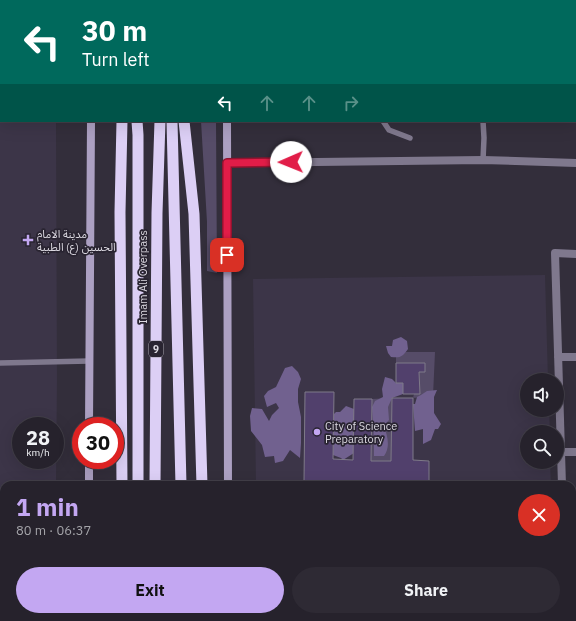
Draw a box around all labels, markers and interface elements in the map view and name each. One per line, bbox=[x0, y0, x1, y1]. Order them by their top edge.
text: 30 m bbox=[82, 12, 147, 49]
icon: left bbox=[16, 16, 68, 68]
text: Turn left bbox=[82, 48, 150, 71]
icon: left bbox=[214, 92, 236, 114]
icon: ahead bbox=[256, 92, 278, 114]
icon: ahead bbox=[298, 92, 320, 114]
icon: right bbox=[340, 92, 362, 114]
position arrow bbox=[270, 141, 312, 183]
place label: مدينة الامام الحسين (ع) الطبية bbox=[37, 227, 116, 255]
street label: Imam Ali Overpass bbox=[136, 230, 150, 324]
marker: مدينة الامام الحسين (ع) الطبية bbox=[22, 234, 34, 246]
pin bbox=[210, 238, 244, 272]
icon: arrive bbox=[216, 244, 238, 266]
road number: 9 bbox=[149, 341, 163, 357]
map controls bbox=[520, 373, 564, 469]
button: sound bbox=[520, 373, 564, 417]
speed limit sign: 30 bbox=[72, 417, 124, 469]
place label: City of Science Preparatory bbox=[325, 419, 397, 446]
text: 28 bbox=[26, 424, 50, 451]
button: search bbox=[520, 425, 564, 469]
marker: City of Science Preparatory bbox=[312, 427, 322, 437]
text: km/h bbox=[26, 446, 50, 459]
text: 1 min bbox=[16, 491, 79, 523]
button: close bbox=[518, 494, 560, 536]
text: 80 m · 06:37 bbox=[16, 522, 91, 539]
button: Exit bbox=[16, 567, 284, 613]
button: Share bbox=[292, 567, 560, 613]

